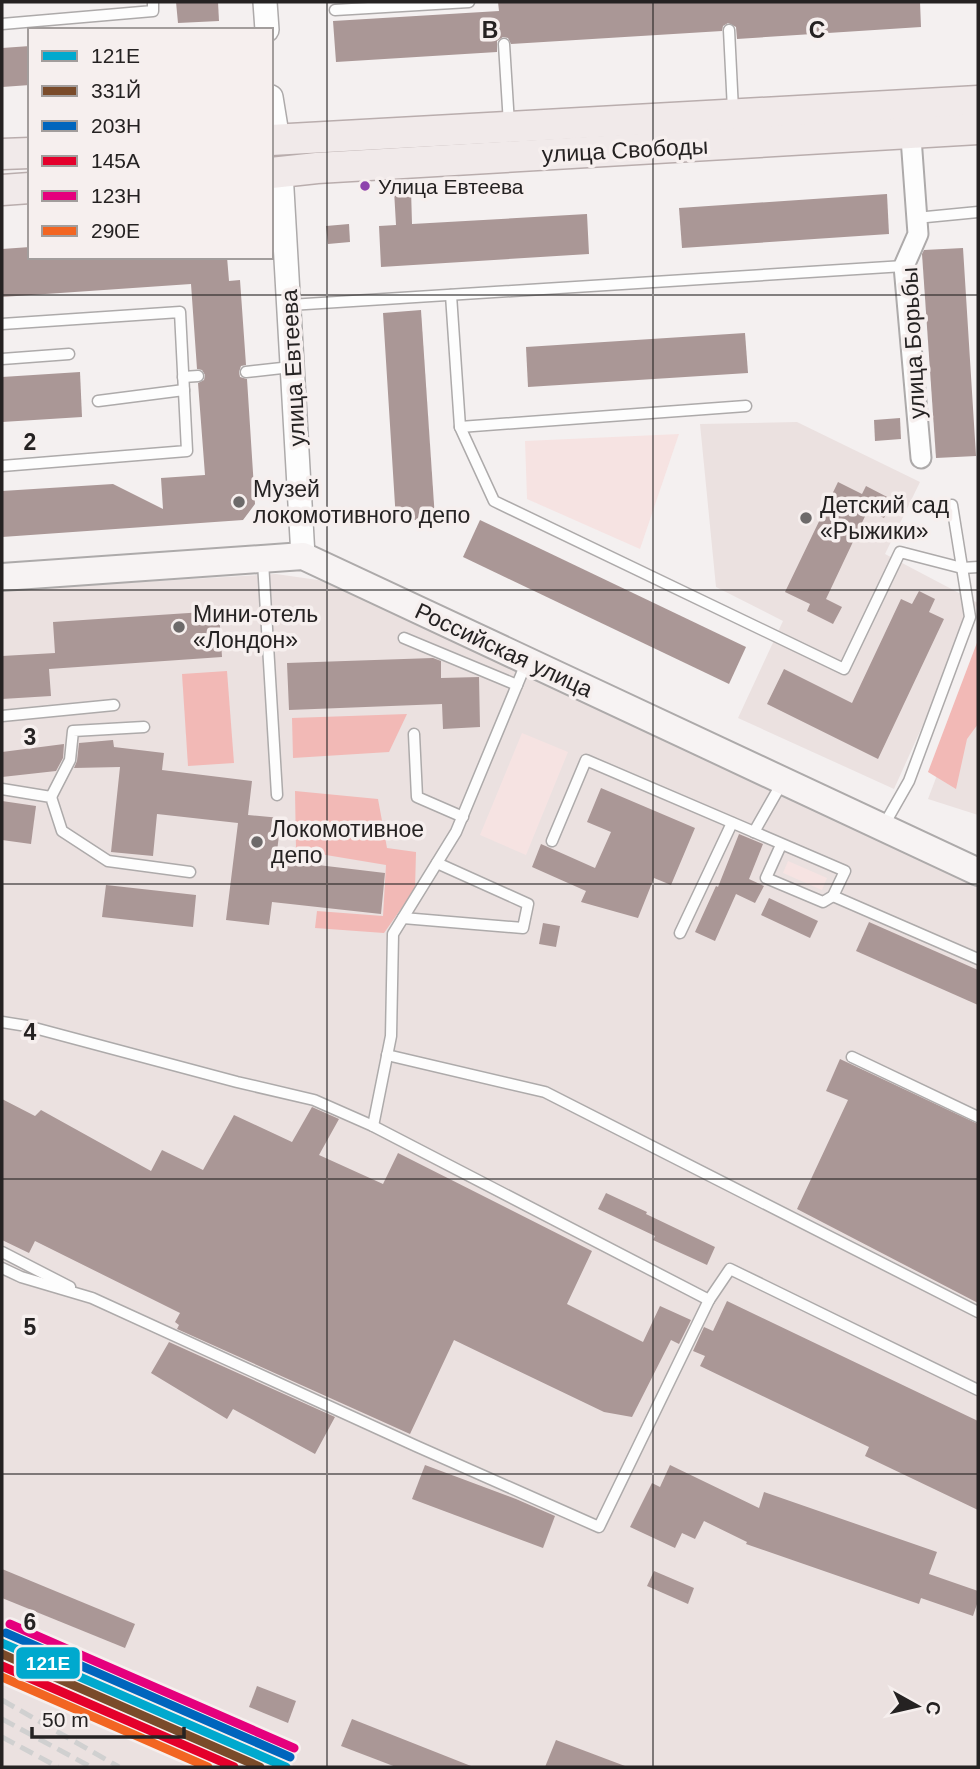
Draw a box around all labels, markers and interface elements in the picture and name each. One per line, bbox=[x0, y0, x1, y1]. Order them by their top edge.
text: B bbox=[482, 17, 498, 43]
text: C bbox=[809, 17, 825, 43]
legend bbox=[28, 28, 273, 259]
text: 121Е bbox=[91, 44, 140, 67]
text: 331Й bbox=[91, 79, 141, 102]
text: 203Н bbox=[91, 114, 141, 137]
street label: улица Свободы bbox=[541, 133, 709, 167]
text: 145А bbox=[91, 149, 140, 172]
place label: Улица Евтеева bbox=[378, 175, 524, 198]
marker: Улица Евтеева bbox=[358, 179, 372, 193]
text: 123Н bbox=[91, 184, 141, 207]
text: 290Е bbox=[91, 219, 140, 242]
street label: улица Борьбы bbox=[896, 266, 930, 420]
street label: улица Евтеева bbox=[276, 289, 310, 447]
text: 2 bbox=[24, 429, 36, 455]
place label: Музей локомотивного депо bbox=[253, 476, 470, 528]
place label: Детский сад «Рыжики» bbox=[820, 492, 950, 544]
marker: Музей локомотивного депо bbox=[231, 494, 247, 510]
marker: Детский сад «Рыжики» bbox=[798, 510, 814, 526]
street label: Российская улица bbox=[411, 597, 597, 703]
place label: Мини-отель «Лондон» bbox=[193, 601, 318, 653]
marker: Мини-отель «Лондон» bbox=[171, 619, 187, 635]
text: 3 bbox=[24, 724, 36, 750]
place label: Локомотивное депо bbox=[271, 816, 424, 868]
marker: Локомотивное депо bbox=[249, 834, 265, 850]
text: 4 bbox=[24, 1019, 37, 1045]
text: 5 bbox=[24, 1314, 37, 1340]
text: 6 bbox=[24, 1609, 36, 1635]
line badge: 121Е bbox=[15, 1646, 81, 1680]
text: 121Е bbox=[26, 1653, 70, 1674]
north arrow bbox=[882, 1671, 952, 1741]
scale bar bbox=[32, 1696, 184, 1740]
text: С bbox=[922, 1700, 945, 1717]
text: 50 m bbox=[42, 1708, 89, 1731]

